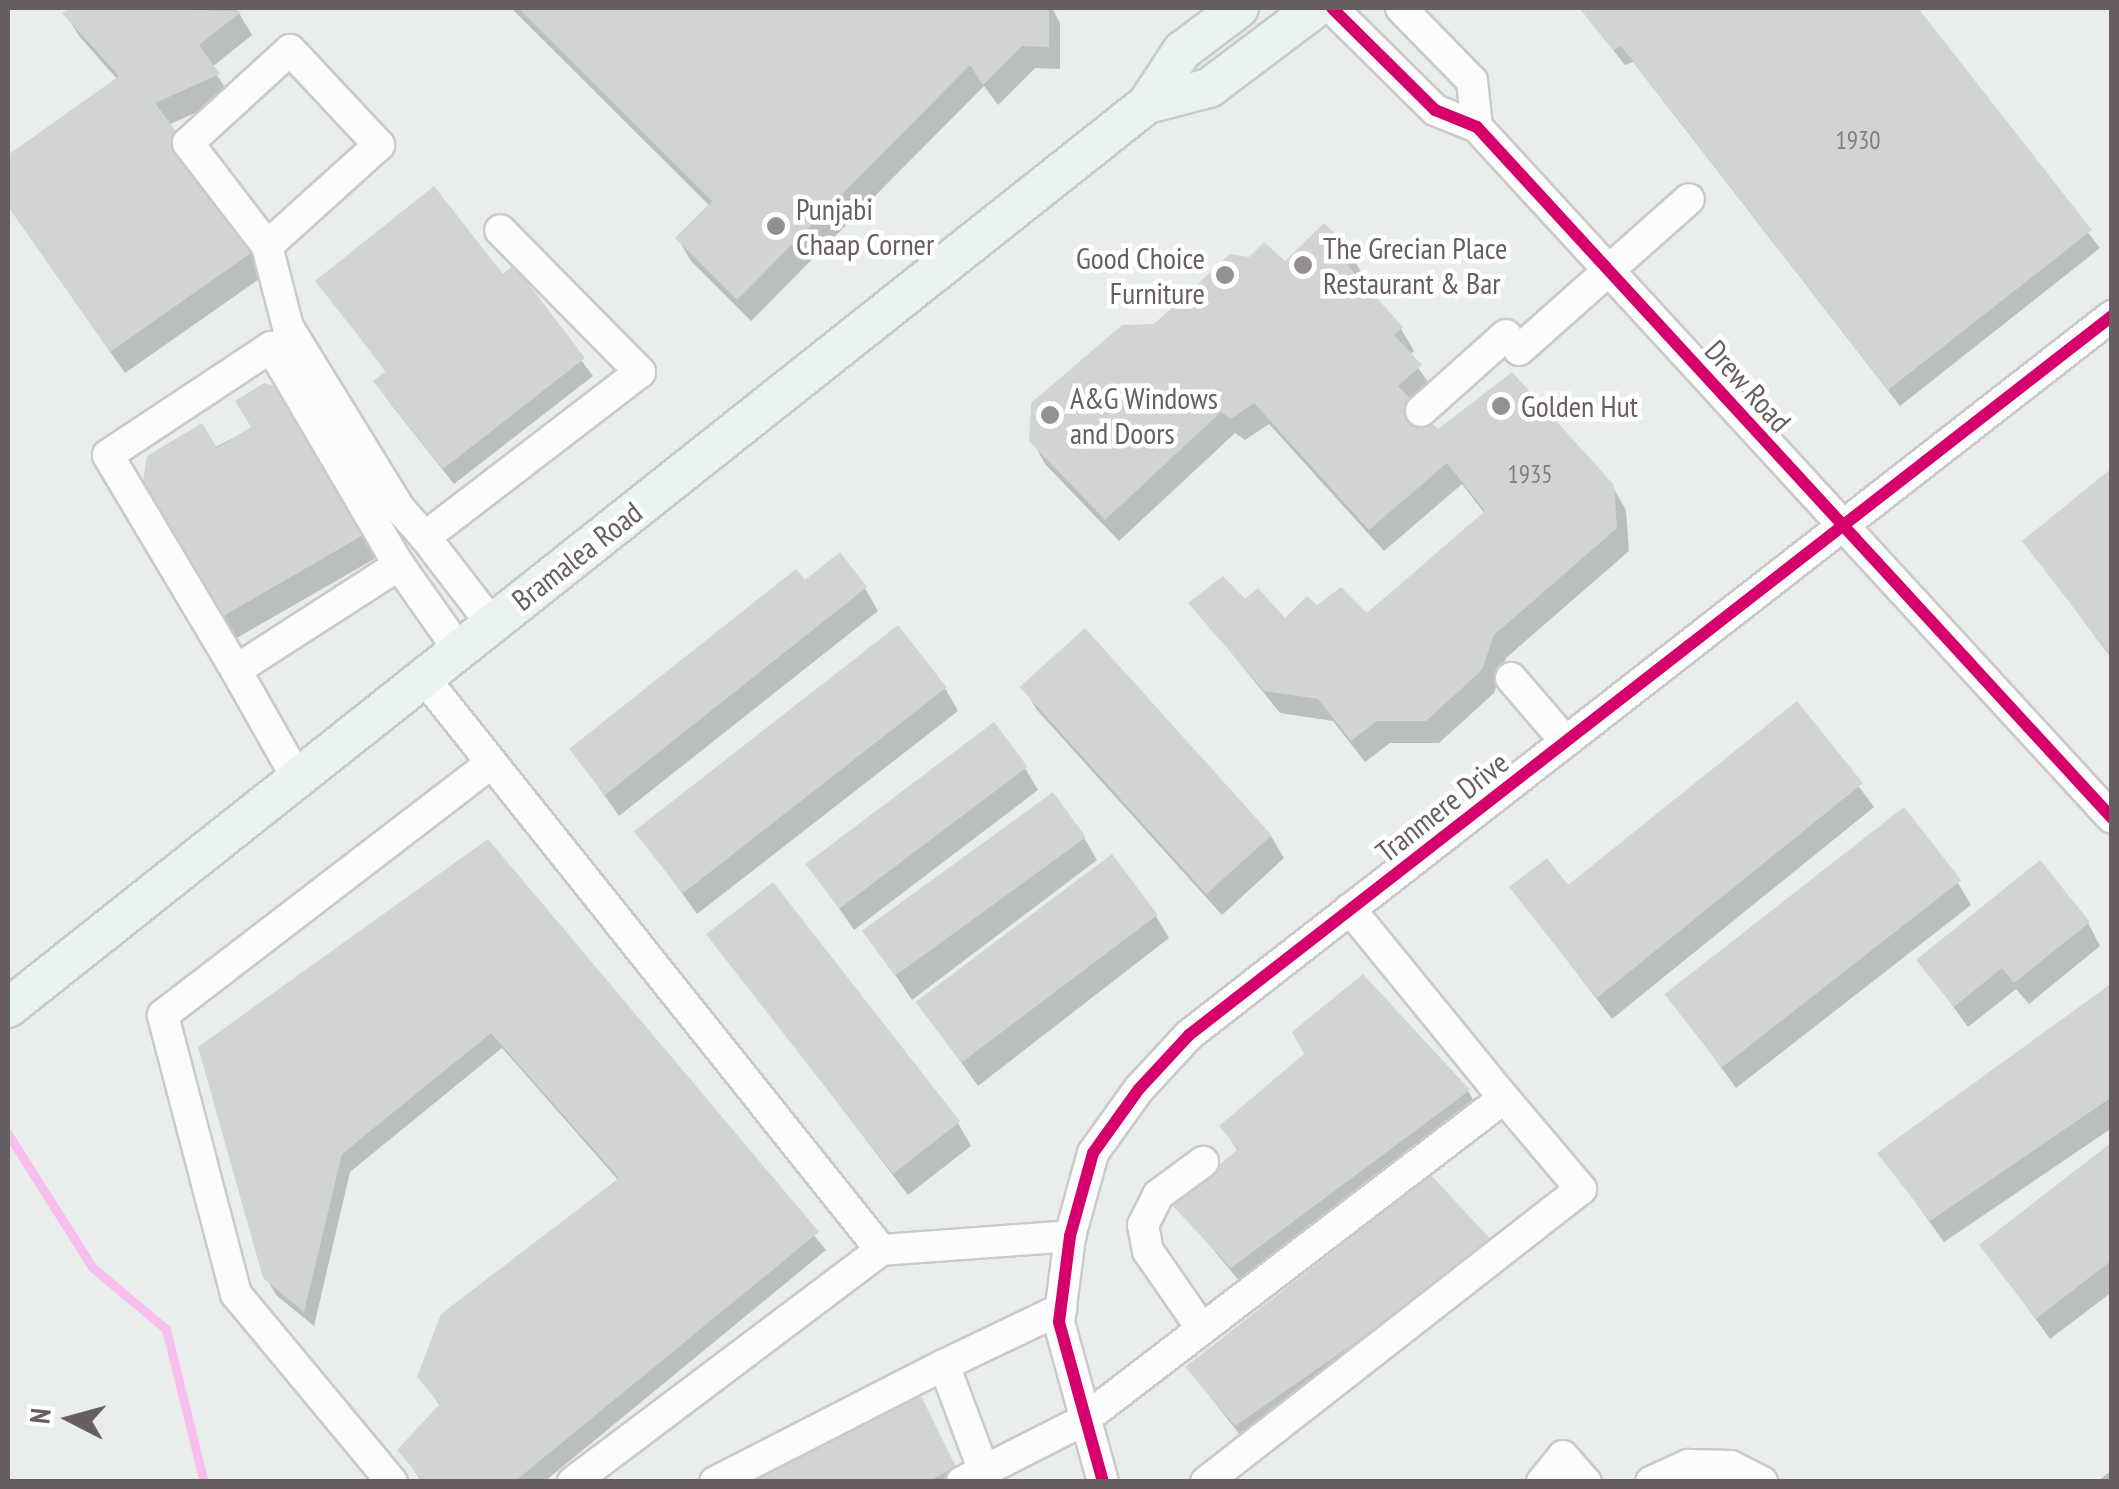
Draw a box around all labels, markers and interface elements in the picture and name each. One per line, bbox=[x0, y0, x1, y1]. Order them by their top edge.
house number: 1930 bbox=[1836, 125, 1880, 155]
place label: Punjabi Chaap Corner bbox=[796, 191, 934, 262]
marker: Punjabi Chaap Corner bbox=[765, 215, 787, 237]
place label: The Grecian Place Restaurant & Bar bbox=[1323, 230, 1507, 300]
place label: Good Choice Furniture bbox=[1076, 240, 1205, 310]
marker: The Grecian Place Restaurant & Bar bbox=[1292, 254, 1314, 276]
marker: Good Choice Furniture bbox=[1214, 264, 1236, 286]
street label: Drew Road bbox=[1697, 333, 1799, 439]
place label: A&G Windows and Doors bbox=[1070, 380, 1218, 450]
place label: Golden Hut bbox=[1521, 388, 1638, 424]
marker: Golden Hut bbox=[1490, 395, 1512, 417]
marker: A&G Windows and Doors bbox=[1039, 404, 1061, 426]
house number: 1935 bbox=[1508, 459, 1552, 489]
street label: Bramalea Road bbox=[505, 494, 649, 618]
street label: Tranmere Drive bbox=[1369, 744, 1515, 870]
north arrow bbox=[20, 1369, 120, 1469]
text: N bbox=[20, 1406, 59, 1425]

